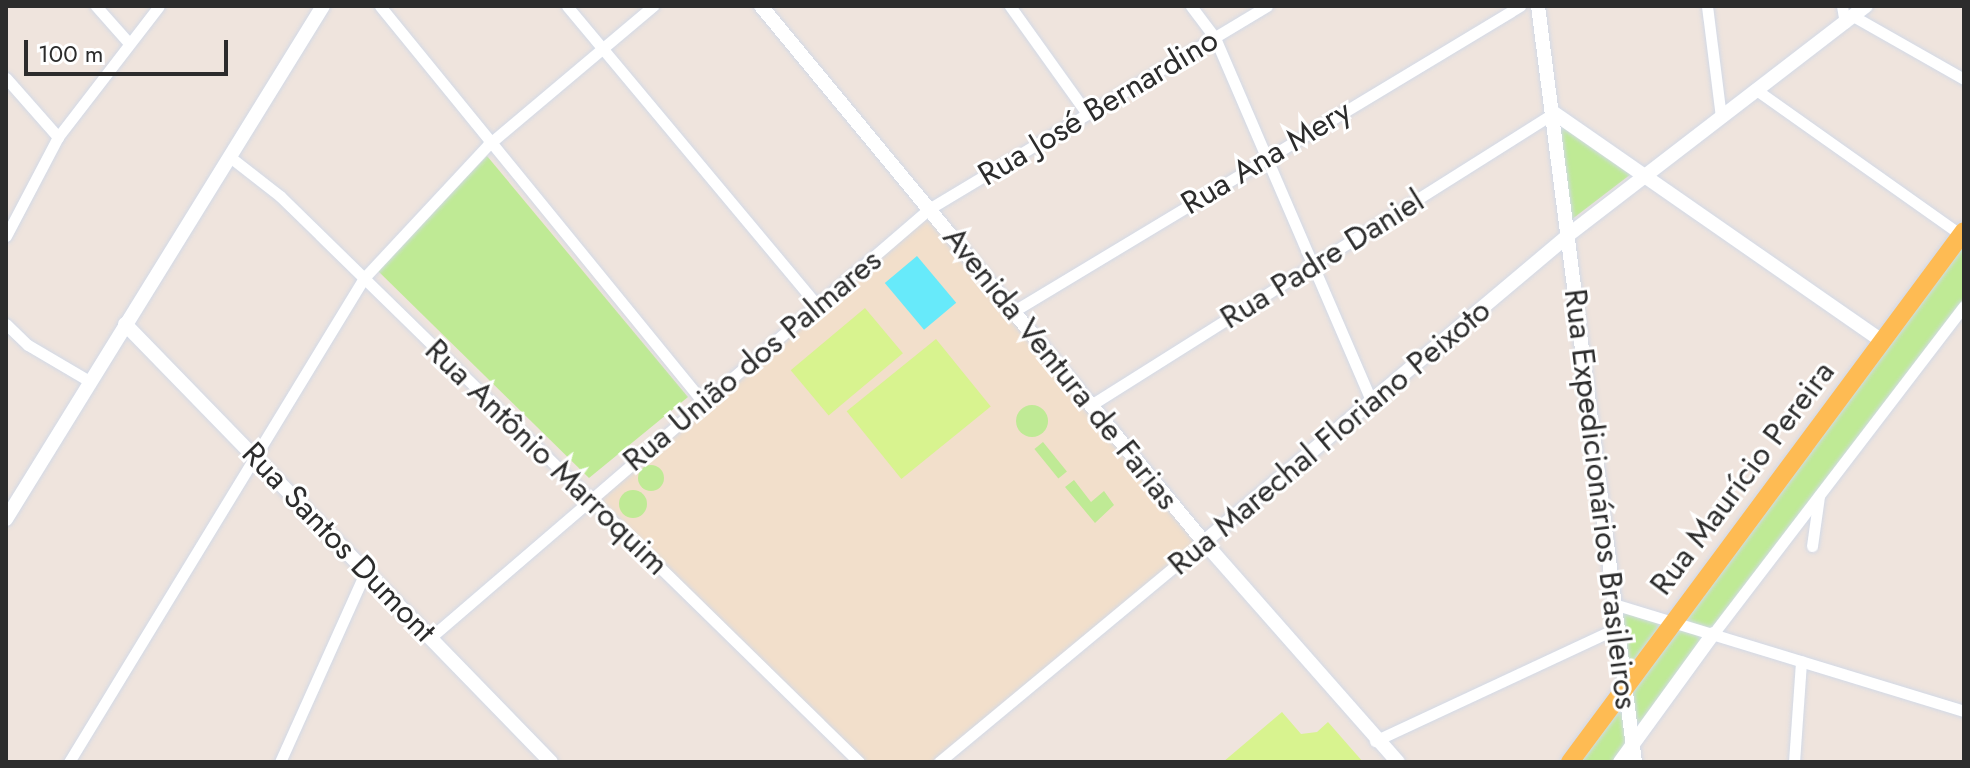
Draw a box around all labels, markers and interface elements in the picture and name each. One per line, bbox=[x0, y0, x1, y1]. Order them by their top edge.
street label: Rua José Bernardino bbox=[971, 20, 1225, 194]
scale bar bbox=[28, 24, 232, 74]
text: 100 m bbox=[38, 36, 104, 71]
street label: Rua Ana Mery bbox=[1174, 91, 1358, 223]
street label: Rua Padre Daniel bbox=[1213, 181, 1431, 337]
street label: Avenida Ventura de Farias bbox=[935, 219, 1187, 517]
street label: Rua União dos Palmares bbox=[615, 241, 889, 479]
street label: Rua Expedicionários Brasileiros bbox=[1556, 287, 1646, 711]
street label: Rua Marechal Floriano Peixoto bbox=[1160, 291, 1498, 583]
street label: Rua Antônio Marroquim bbox=[417, 331, 677, 583]
street label: Rua Maurício Pereira bbox=[1642, 354, 1842, 602]
street label: Rua Santos Dumont bbox=[234, 434, 444, 650]

